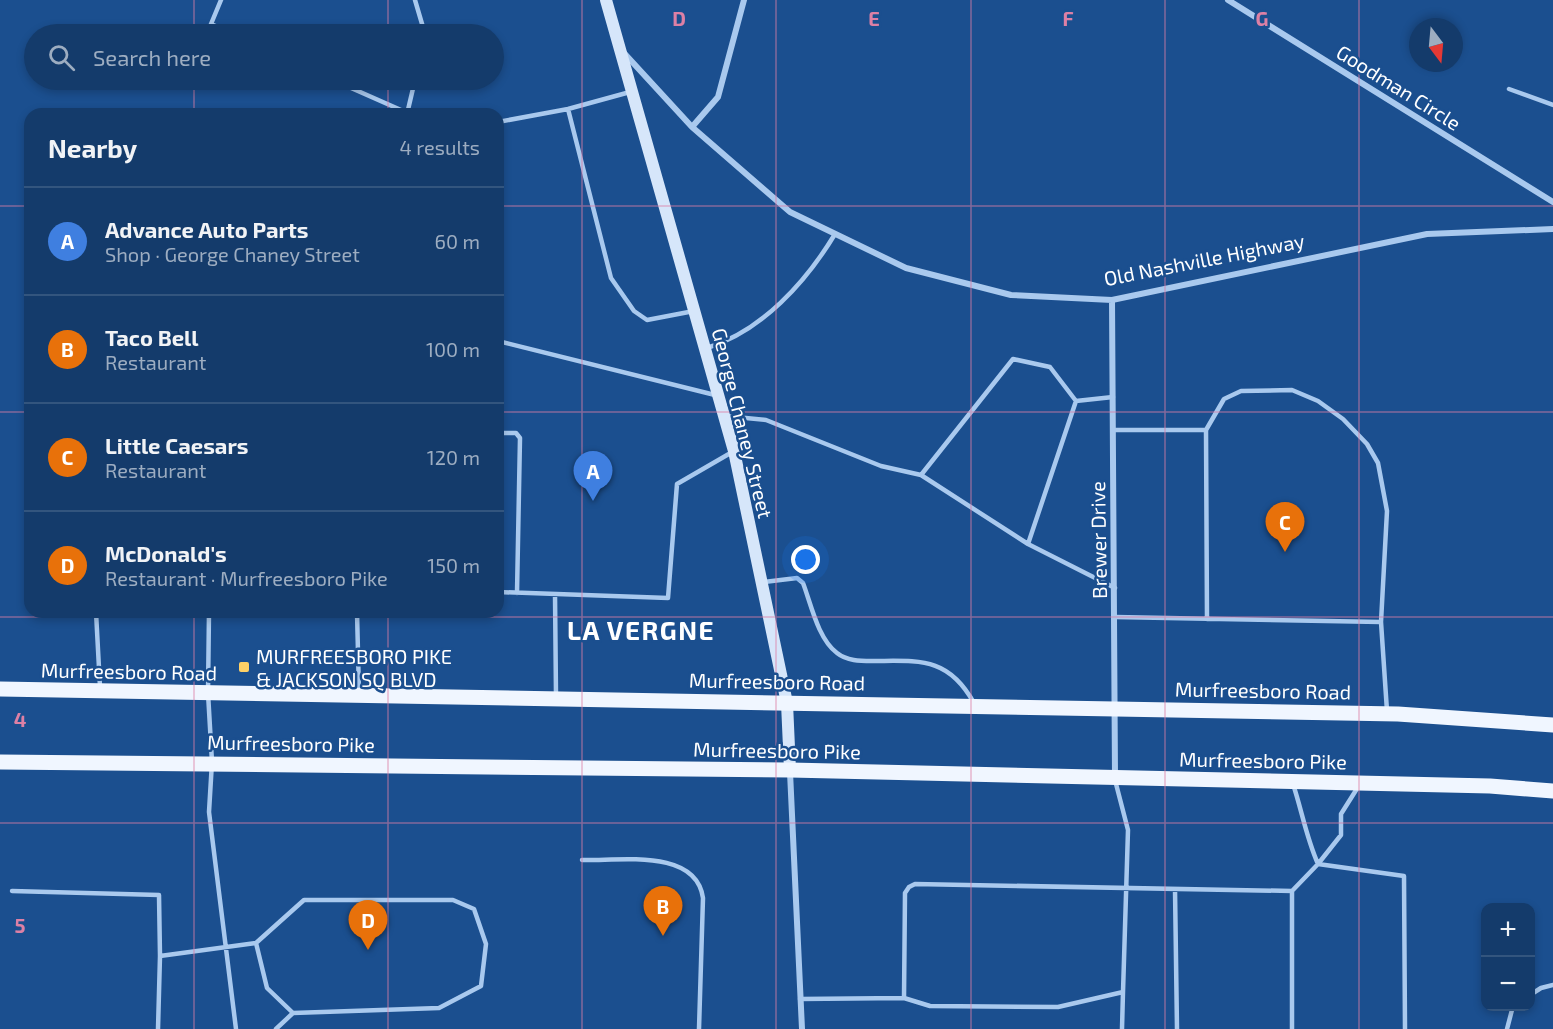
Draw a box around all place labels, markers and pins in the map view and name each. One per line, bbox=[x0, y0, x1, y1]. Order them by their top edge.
pin: A bbox=[574, 452, 612, 501]
pin: C bbox=[1266, 502, 1304, 552]
place label: MURFREESBORO PIKE & JACKSON SQ BLVD bbox=[256, 644, 452, 691]
marker: MURFREESBORO PIKE & JACKSON SQ BLVD bbox=[237, 660, 251, 674]
pin: B bbox=[644, 886, 682, 936]
pin: D bbox=[348, 900, 388, 950]

